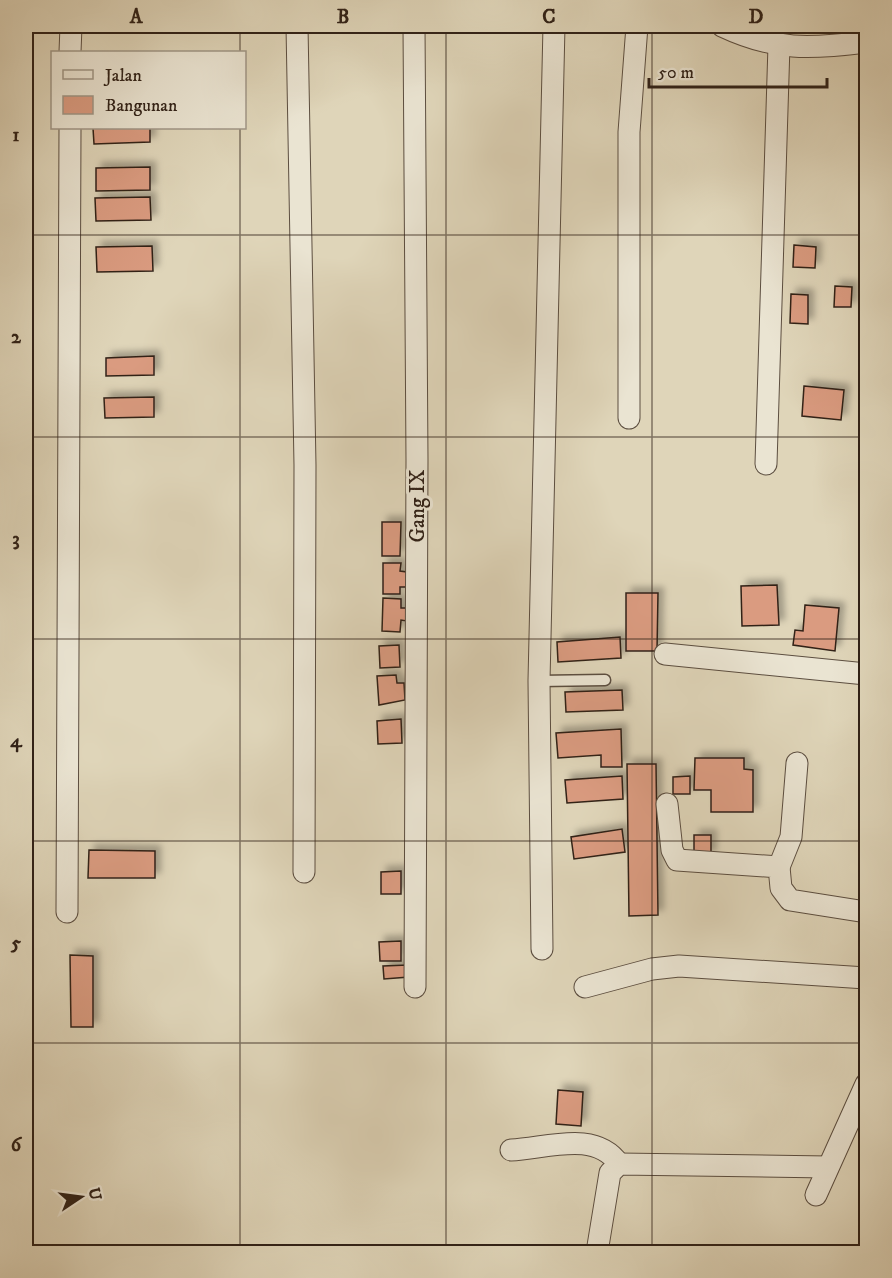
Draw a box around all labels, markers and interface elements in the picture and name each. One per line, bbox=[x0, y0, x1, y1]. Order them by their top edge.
text: A bbox=[129, 5, 144, 30]
text: B bbox=[337, 5, 349, 30]
text: C bbox=[542, 5, 556, 30]
text: D bbox=[749, 5, 764, 30]
legend bbox=[51, 51, 246, 129]
scale bar bbox=[649, 51, 828, 89]
text: 50 m bbox=[658, 62, 694, 84]
text: Jalan bbox=[103, 65, 143, 87]
text: Bangunan bbox=[105, 95, 178, 117]
text: 1 bbox=[12, 123, 20, 148]
text: 2 bbox=[11, 325, 22, 350]
street label: Gang IX bbox=[405, 469, 431, 543]
text: 3 bbox=[12, 527, 20, 552]
text: 4 bbox=[10, 729, 23, 754]
text: 5 bbox=[10, 931, 21, 956]
text: 6 bbox=[11, 1133, 23, 1158]
north arrow bbox=[51, 1167, 111, 1227]
text: U bbox=[84, 1186, 106, 1203]

